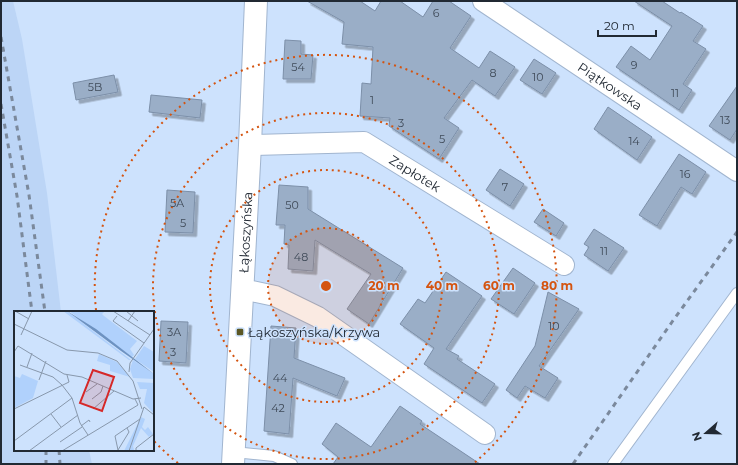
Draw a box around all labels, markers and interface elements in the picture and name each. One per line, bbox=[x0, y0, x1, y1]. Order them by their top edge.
house number: 6 bbox=[433, 6, 440, 20]
scale bar bbox=[598, 12, 656, 38]
text: 20 m bbox=[604, 18, 635, 33]
house number: 9 bbox=[631, 58, 638, 72]
street label: Piątkowska bbox=[575, 59, 645, 113]
house number: 54 bbox=[291, 60, 305, 74]
house number: 8 bbox=[489, 66, 497, 80]
house number: 10 bbox=[532, 70, 544, 84]
house number: 5B bbox=[88, 80, 102, 94]
house number: 11 bbox=[671, 86, 679, 100]
house number: 1 bbox=[370, 93, 374, 107]
house number: 13 bbox=[720, 113, 730, 127]
house number: 3 bbox=[398, 116, 404, 130]
house number: 5 bbox=[439, 132, 445, 146]
house number: 14 bbox=[628, 134, 640, 148]
street label: Zapłotek bbox=[386, 152, 444, 195]
house number: 16 bbox=[680, 167, 691, 181]
house number: 7 bbox=[502, 180, 508, 194]
street label: Łąkoszyńska bbox=[235, 191, 256, 273]
house number: 5A bbox=[170, 196, 184, 210]
house number: 50 bbox=[285, 198, 299, 212]
house number: 5 bbox=[180, 216, 186, 230]
house number: 11 bbox=[600, 244, 608, 258]
house number: 48 bbox=[294, 250, 308, 264]
text: 20 m bbox=[368, 278, 400, 293]
text: 40 m bbox=[426, 278, 458, 293]
text: 60 m bbox=[483, 278, 515, 293]
text: 80 m bbox=[541, 278, 573, 293]
centre of rings bbox=[319, 279, 333, 293]
inset map bbox=[14, 311, 154, 451]
house number: 10 bbox=[548, 319, 560, 333]
place label: Łąkoszyńska/Krzywa bbox=[248, 324, 380, 340]
house number: 3A bbox=[167, 325, 181, 339]
marker: Łąkoszyńska/Krzywa bbox=[235, 327, 245, 337]
house number: 3 bbox=[170, 345, 176, 359]
house number: 44 bbox=[273, 371, 288, 385]
house number: 42 bbox=[271, 401, 285, 415]
north arrow bbox=[686, 413, 726, 453]
text: N bbox=[689, 430, 705, 443]

